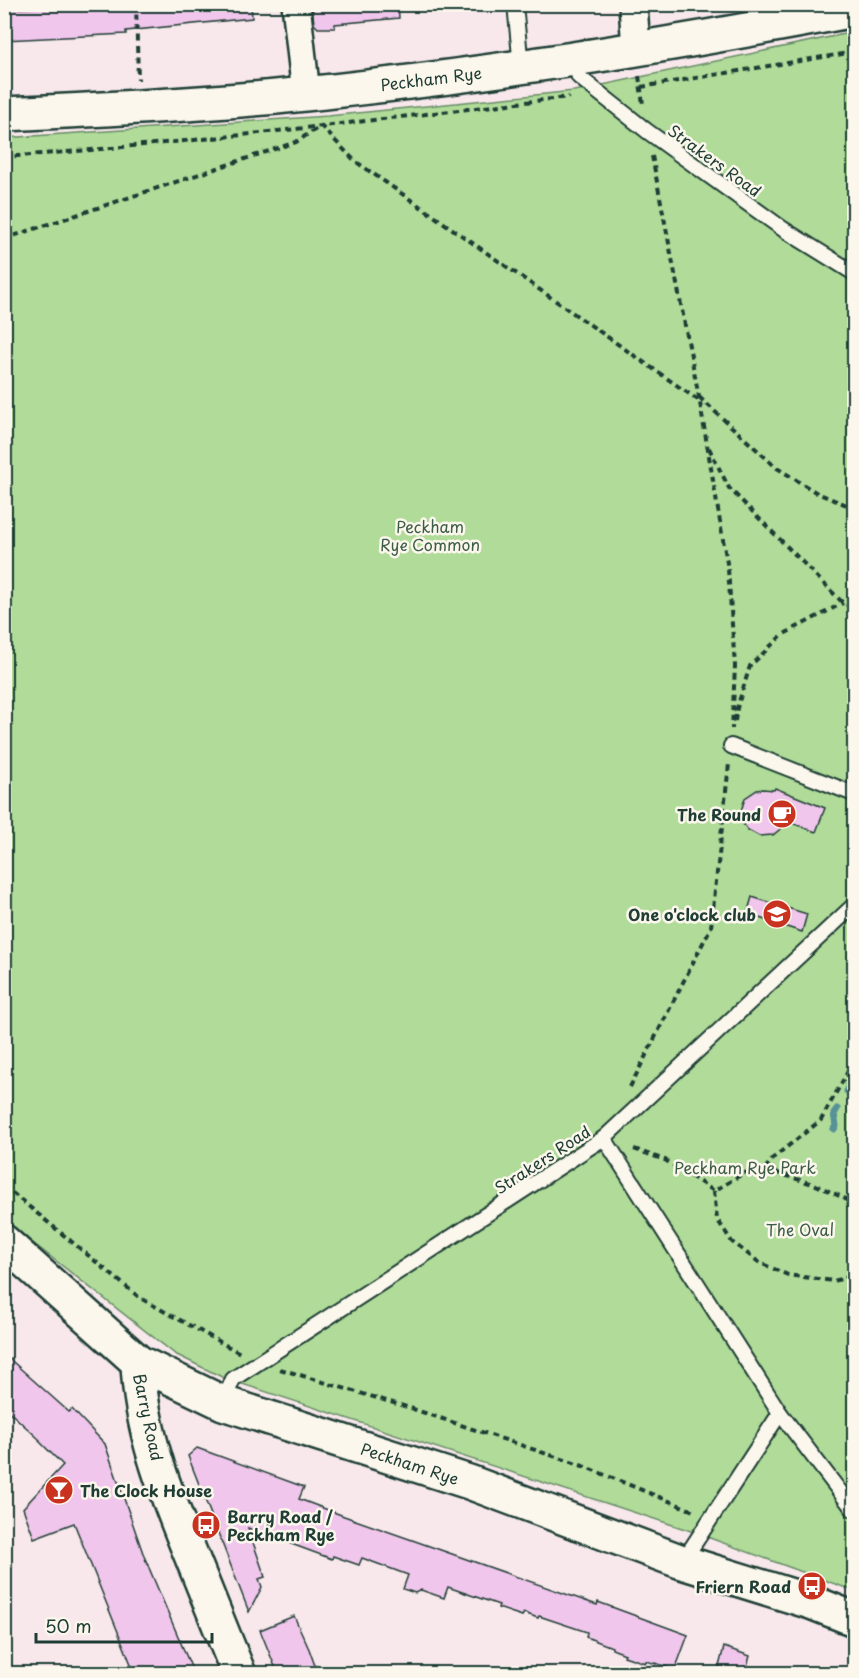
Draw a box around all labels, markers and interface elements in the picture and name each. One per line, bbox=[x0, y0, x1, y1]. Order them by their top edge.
street label: Peckham Rye bbox=[379, 60, 483, 96]
street label: Strakers Road bbox=[663, 118, 767, 202]
park label: Peckham Rye Common bbox=[380, 514, 480, 556]
cafe icon: The Round bbox=[766, 798, 798, 830]
place label: The Round bbox=[677, 802, 761, 826]
school or university icon: One o'clock club bbox=[761, 898, 793, 930]
place label: One o'clock club bbox=[628, 902, 756, 926]
street label: Strakers Road bbox=[489, 1119, 595, 1199]
park label: Peckham Rye Park bbox=[674, 1155, 816, 1179]
park label: The Oval bbox=[766, 1217, 834, 1241]
street label: Barry Road bbox=[128, 1371, 170, 1463]
street label: Peckham Rye bbox=[358, 1436, 462, 1490]
bar icon: The Clock House bbox=[43, 1474, 75, 1506]
place label: The Clock House bbox=[80, 1478, 212, 1502]
place label: Barry Road / Peckham Rye bbox=[227, 1504, 335, 1546]
bus stop icon: Barry Road / Peckham Rye bbox=[190, 1509, 222, 1541]
bus stop icon: Friern Road bbox=[796, 1570, 828, 1602]
place label: Friern Road bbox=[696, 1574, 791, 1598]
scale bar bbox=[36, 1606, 212, 1644]
text: 50 m bbox=[45, 1612, 92, 1639]

